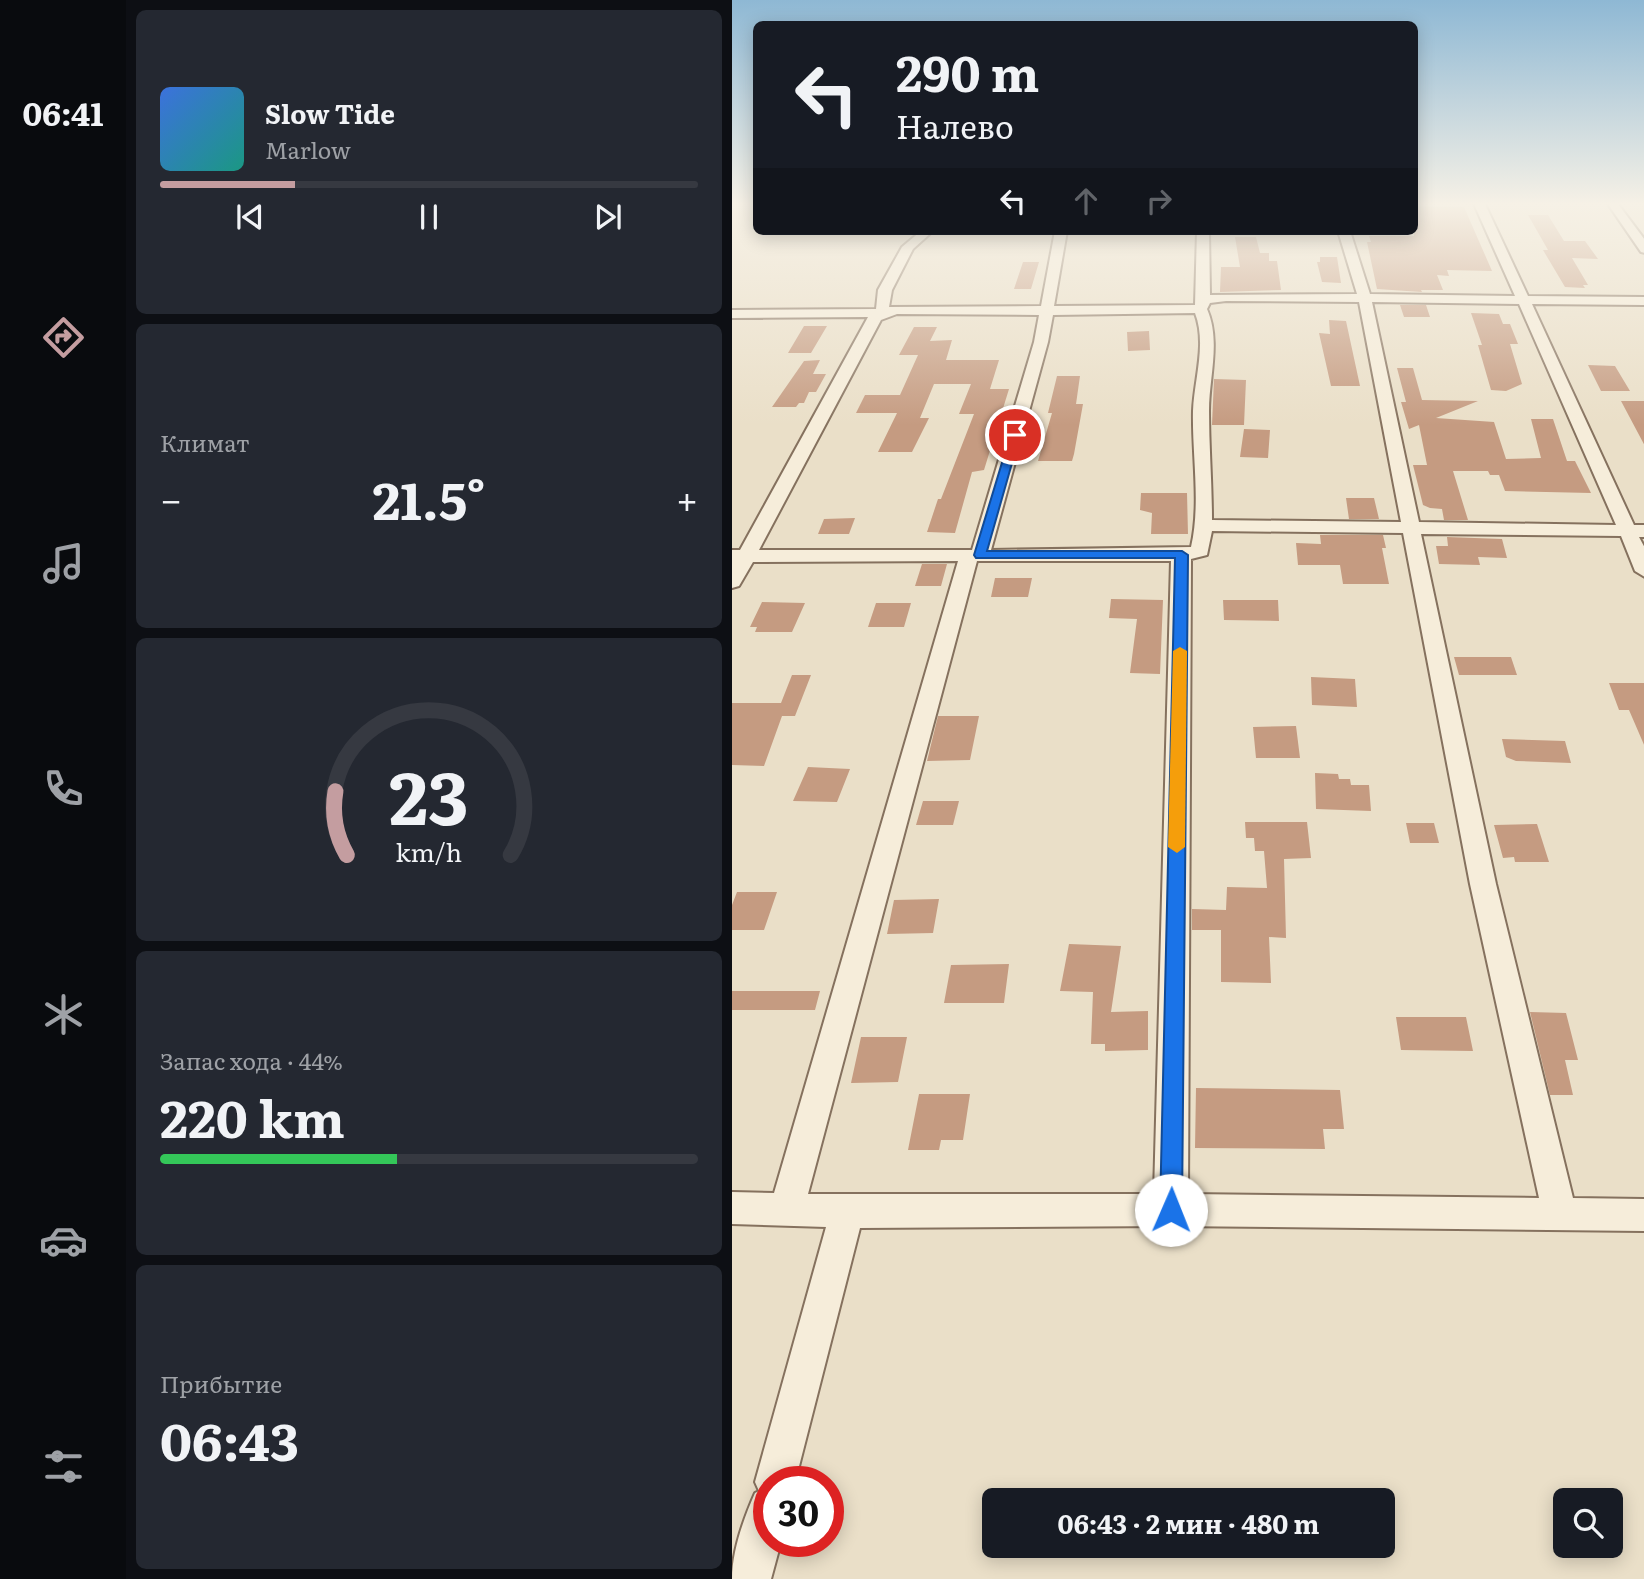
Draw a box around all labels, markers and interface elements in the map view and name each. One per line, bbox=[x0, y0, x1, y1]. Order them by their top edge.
text: 290 m bbox=[896, 34, 1039, 107]
icon: left bbox=[781, 49, 872, 140]
text: 06:41 bbox=[23, 88, 103, 136]
text: Slow Tide bbox=[265, 93, 395, 132]
text: Налево bbox=[896, 101, 1014, 149]
text: Marlow bbox=[265, 132, 351, 166]
icon: left bbox=[994, 182, 1032, 220]
icon: ahead bbox=[1067, 182, 1105, 220]
icon: right bbox=[1140, 182, 1178, 220]
icon: previous bbox=[231, 198, 269, 236]
icon: pause bbox=[410, 198, 448, 236]
icon: next bbox=[589, 198, 627, 236]
icon: directions bbox=[39, 313, 88, 362]
pin bbox=[985, 405, 1045, 465]
icon: arrive bbox=[996, 416, 1034, 454]
text: Климат bbox=[160, 425, 250, 459]
text: 21.5° bbox=[372, 459, 486, 536]
text: − bbox=[160, 469, 182, 526]
text: + bbox=[676, 469, 698, 526]
icon: music bbox=[39, 539, 88, 588]
text: 23 bbox=[389, 740, 469, 848]
icon: phone bbox=[39, 764, 88, 813]
text: km/h bbox=[396, 833, 462, 870]
icon: climate bbox=[39, 990, 88, 1039]
text: Запас хода · 44% bbox=[160, 1043, 343, 1077]
text: 220 km bbox=[160, 1077, 345, 1154]
position arrow bbox=[1134, 1173, 1208, 1247]
icon: car bbox=[39, 1216, 88, 1265]
text: Прибытие bbox=[160, 1366, 282, 1400]
text: 06:43 bbox=[160, 1400, 299, 1477]
icon: filters bbox=[39, 1442, 88, 1491]
speed limit sign: 30 bbox=[753, 1466, 844, 1557]
map controls bbox=[1553, 1488, 1623, 1558]
button: search bbox=[1553, 1488, 1623, 1558]
text: 06:43 · 2 мин · 480 m bbox=[1058, 1503, 1319, 1542]

